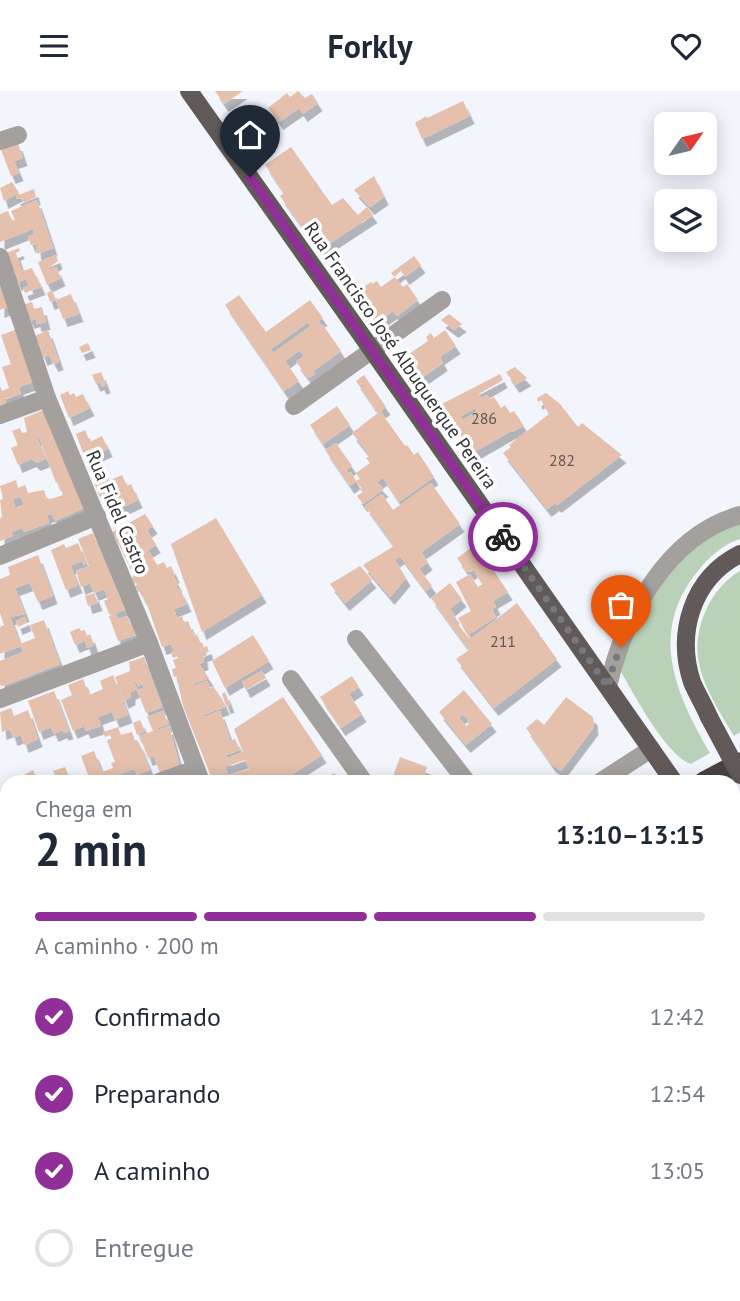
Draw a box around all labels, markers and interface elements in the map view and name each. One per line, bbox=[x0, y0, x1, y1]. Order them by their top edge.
text: Forkly bbox=[327, 25, 413, 67]
icon: menu bbox=[35, 27, 73, 65]
icon: heart bbox=[667, 27, 705, 65]
pin bbox=[220, 105, 280, 177]
north arrow bbox=[654, 112, 718, 175]
map controls bbox=[654, 112, 717, 252]
icon: home bbox=[231, 116, 269, 154]
button: layers bbox=[654, 189, 717, 252]
street label: Rua Francisco José Albuquerque Pereira bbox=[299, 217, 503, 493]
house number: 286 bbox=[471, 408, 497, 428]
street label: Rua Fidel Castro bbox=[81, 446, 155, 578]
house number: 282 bbox=[549, 450, 575, 470]
courier bbox=[468, 502, 538, 572]
icon: bike bbox=[484, 518, 522, 556]
pin bbox=[591, 575, 651, 647]
icon: bag bbox=[602, 586, 640, 624]
house number: 211 bbox=[490, 631, 516, 651]
text: Chega em bbox=[35, 794, 132, 823]
text: 13:10–13:15 bbox=[556, 818, 705, 851]
text: 2 min bbox=[35, 819, 147, 879]
text: A caminho · 200 m bbox=[35, 931, 219, 960]
icon: check bbox=[35, 998, 73, 1036]
text: Confirmado bbox=[94, 1000, 221, 1033]
text: 12:42 bbox=[650, 1002, 705, 1031]
icon: check bbox=[35, 1075, 73, 1113]
text: Preparando bbox=[94, 1077, 221, 1110]
text: 12:54 bbox=[650, 1079, 705, 1108]
icon: check bbox=[35, 1152, 73, 1190]
text: A caminho bbox=[94, 1154, 210, 1187]
text: 13:05 bbox=[650, 1156, 705, 1185]
text: Entregue bbox=[94, 1231, 194, 1264]

